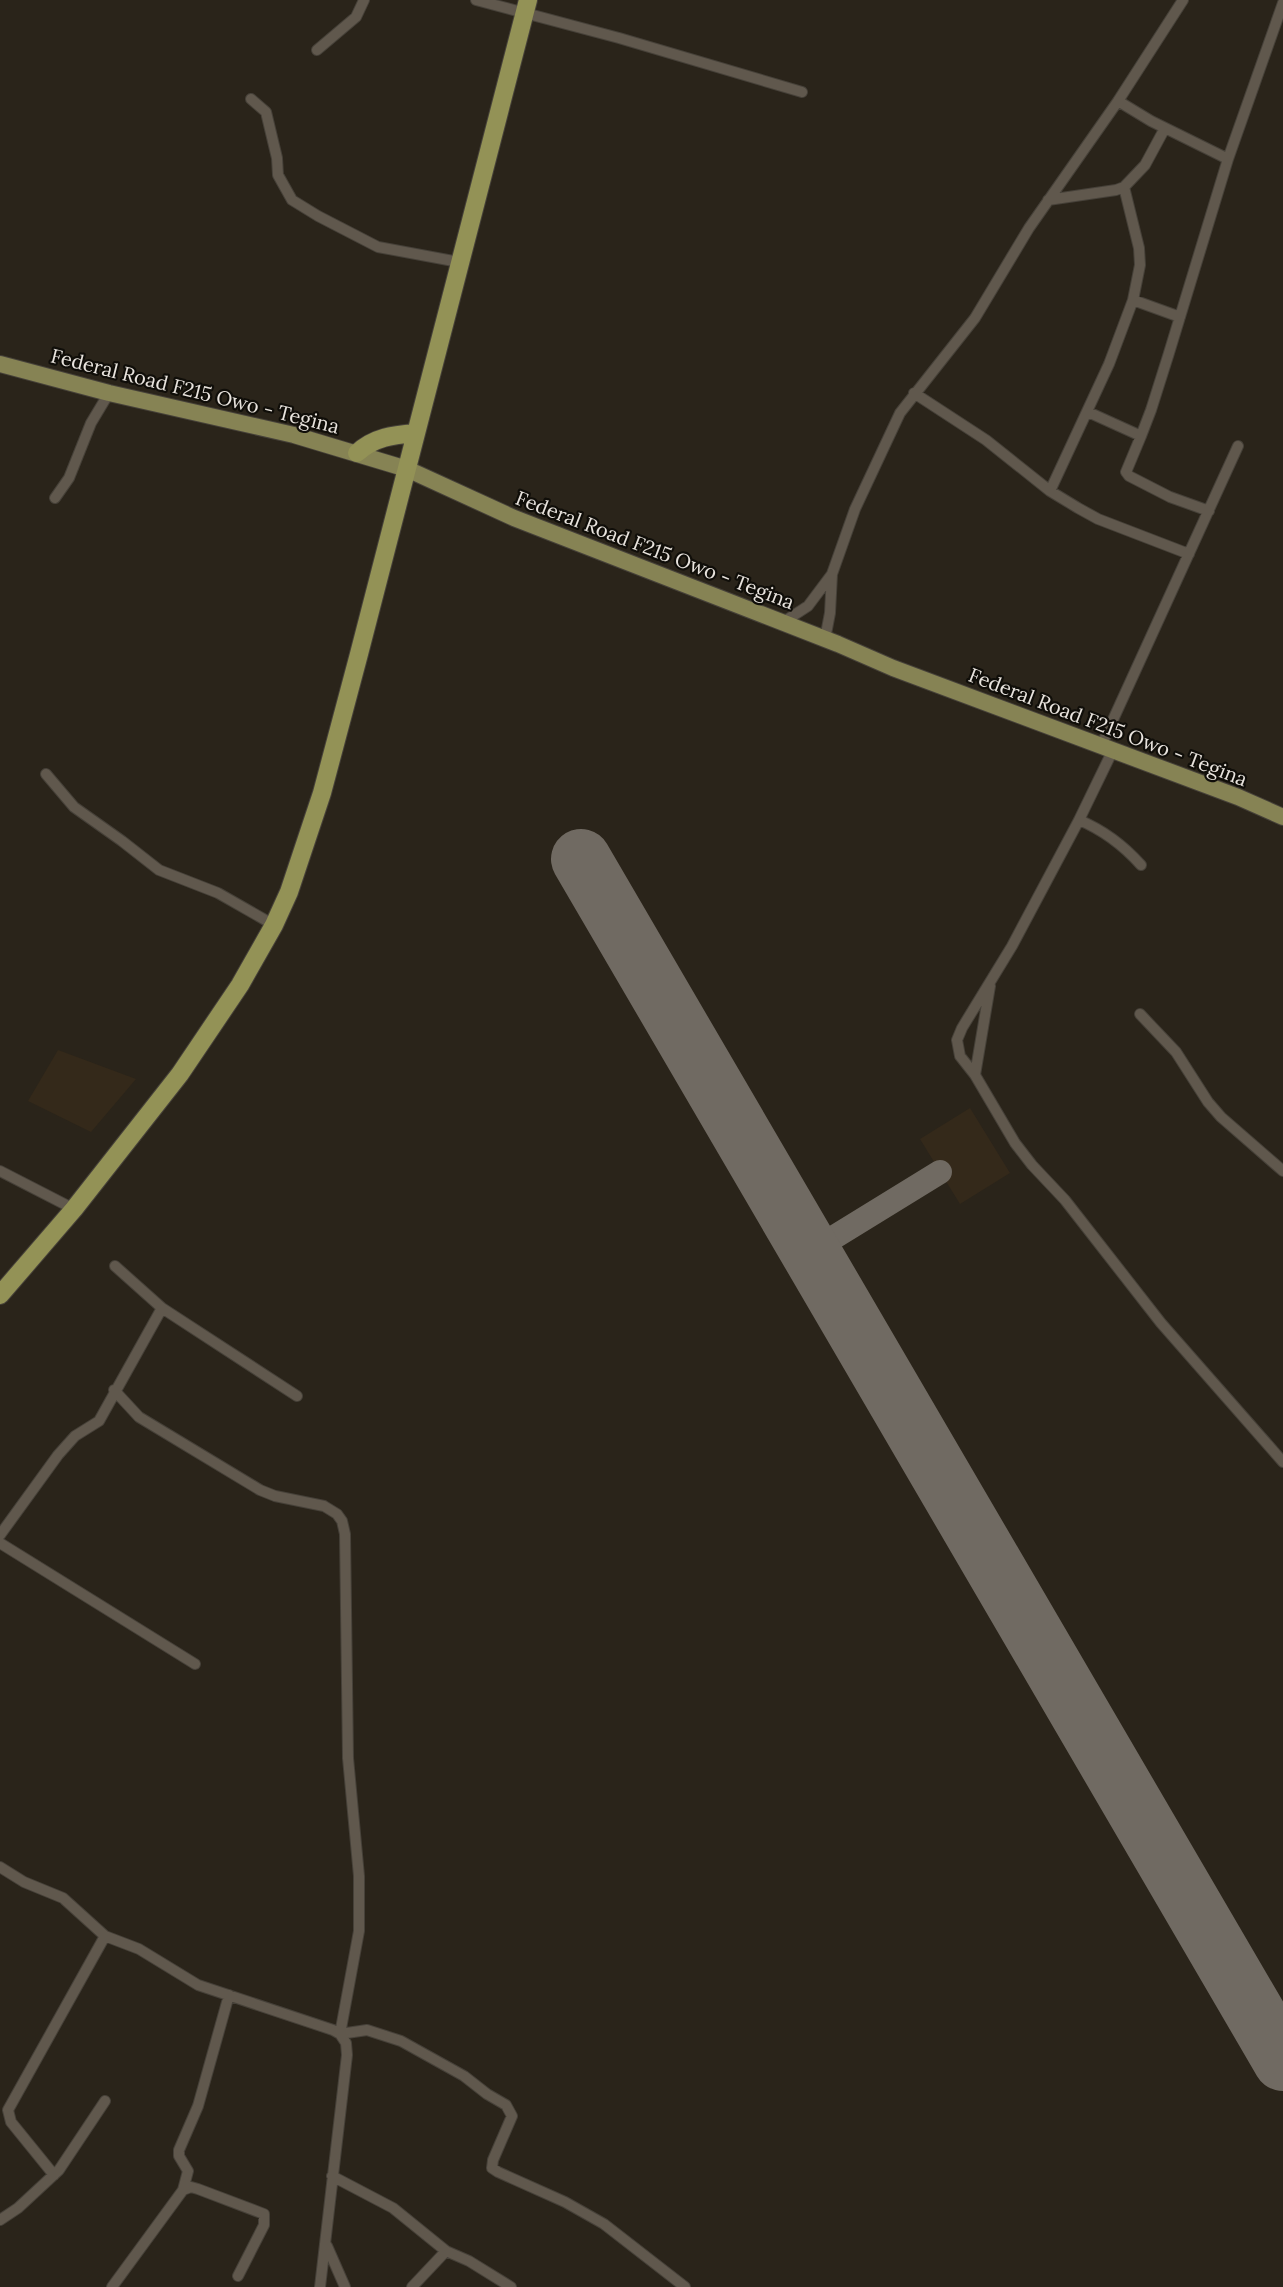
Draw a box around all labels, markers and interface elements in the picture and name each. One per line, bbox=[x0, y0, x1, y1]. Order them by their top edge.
street label: Federal Road F215 Owo - Tegina bbox=[48, 343, 342, 439]
street label: Federal Road F215 Owo - Tegina bbox=[512, 485, 798, 614]
street label: Federal Road F215 Owo - Tegina bbox=[965, 662, 1251, 791]

